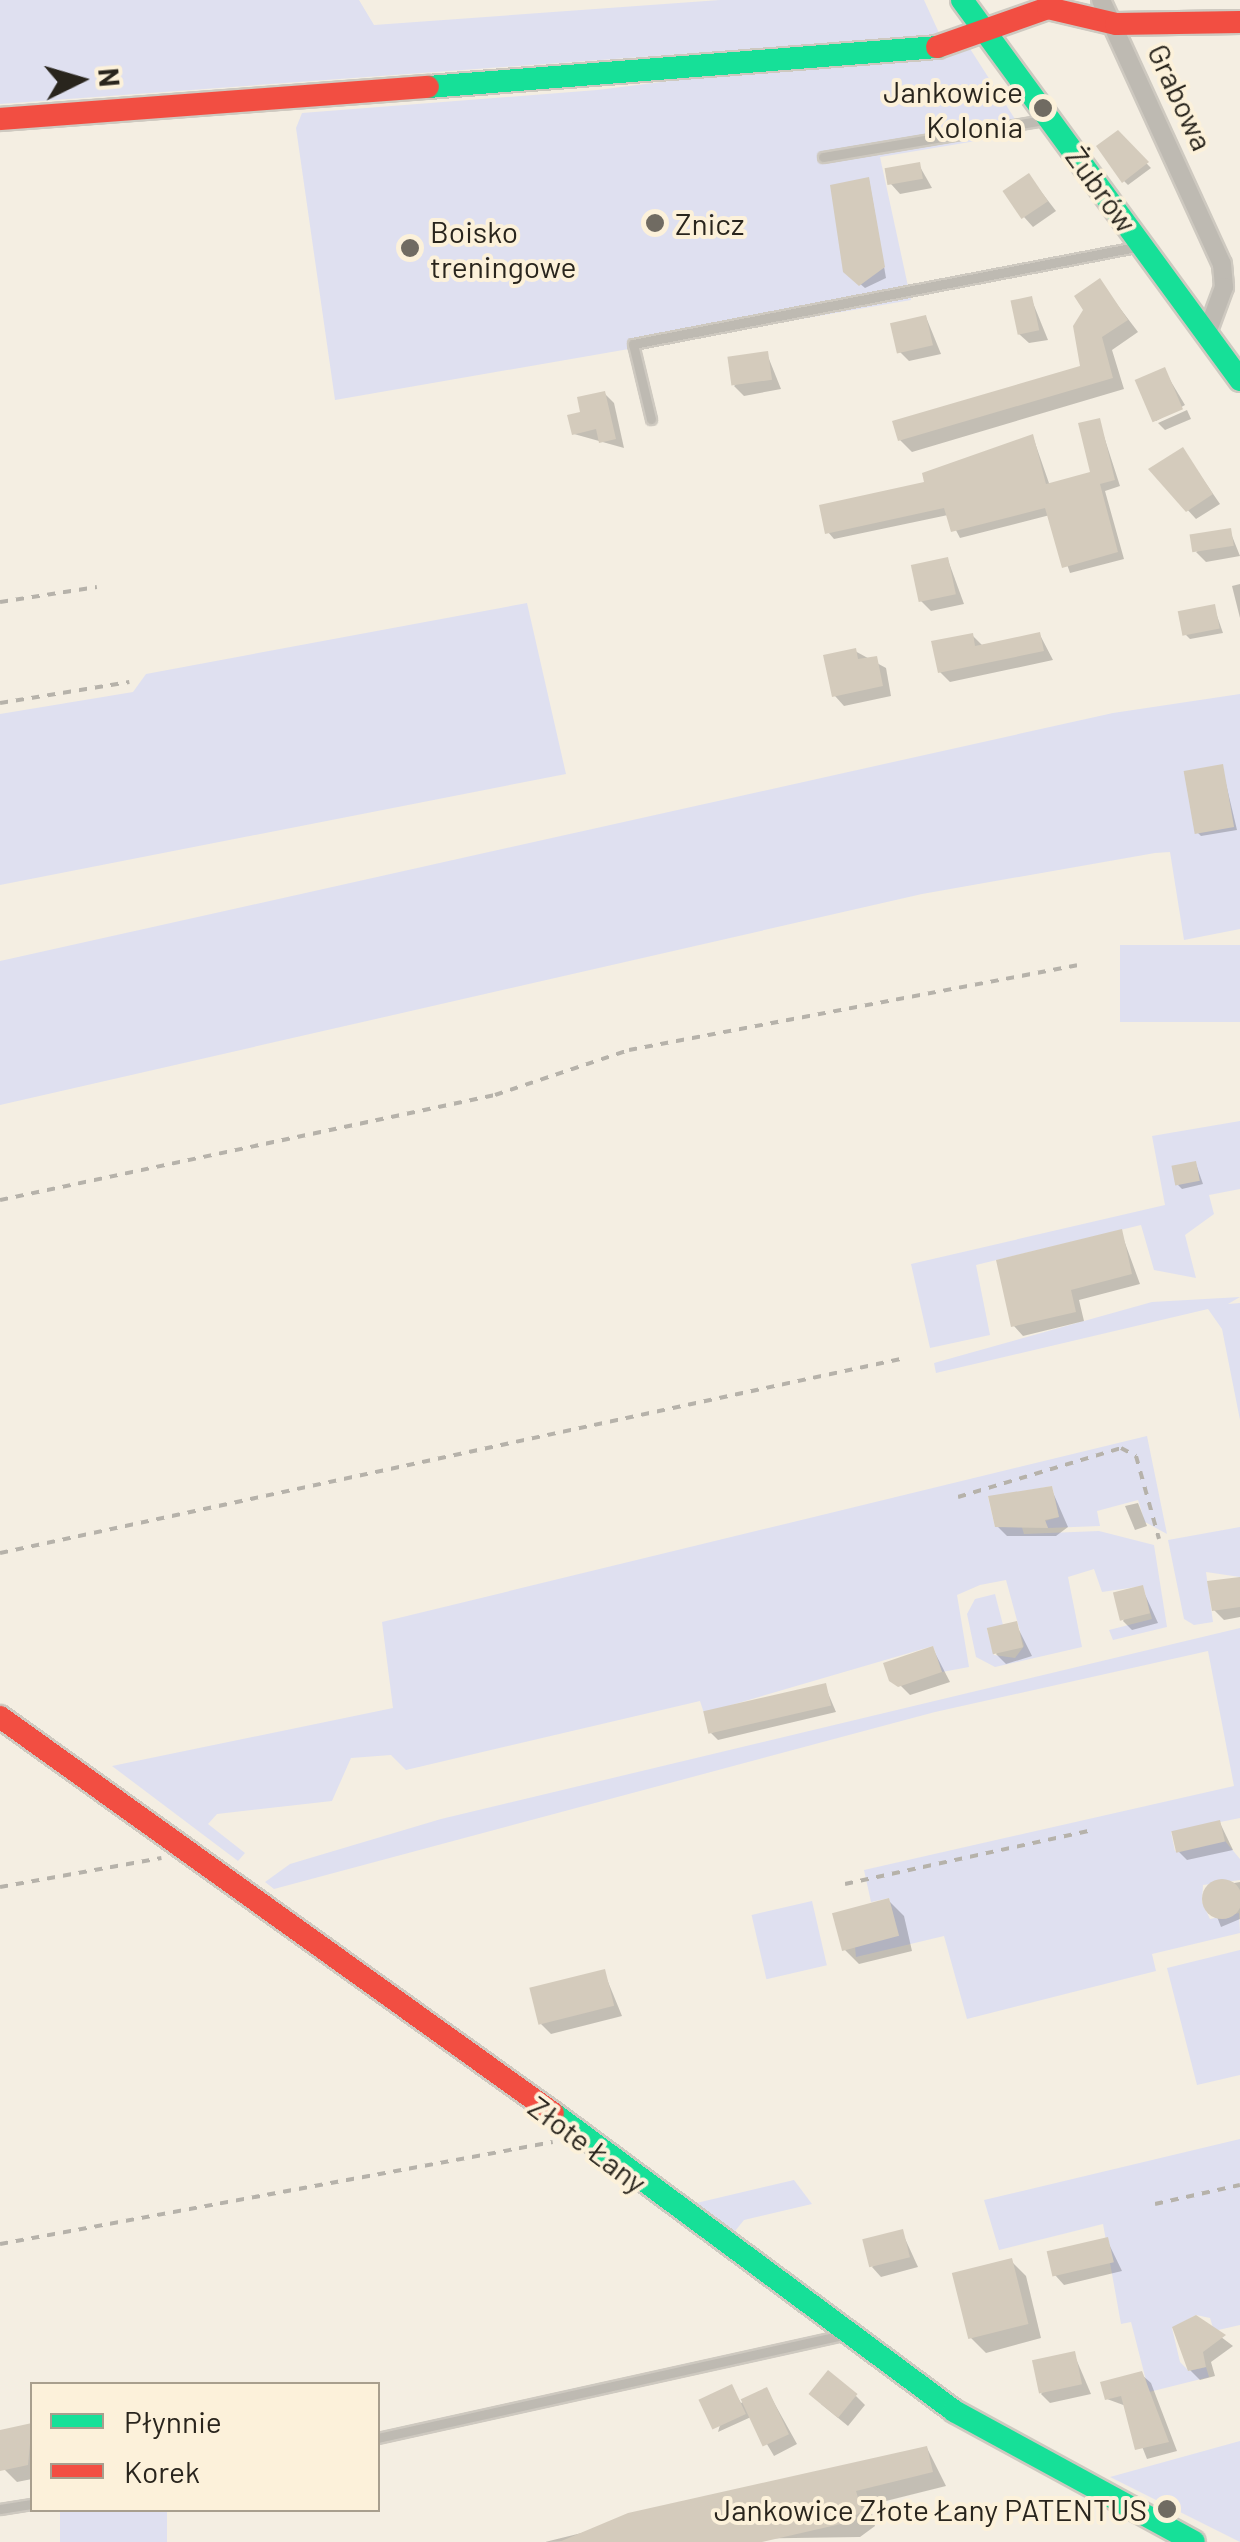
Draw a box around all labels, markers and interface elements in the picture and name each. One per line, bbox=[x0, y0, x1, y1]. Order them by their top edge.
north arrow bbox=[30, 30, 130, 130]
street label: Grabowa bbox=[1141, 38, 1221, 156]
text: N bbox=[92, 67, 128, 88]
place label: Jankowice Kolonia bbox=[883, 73, 1023, 144]
marker: Jankowice Kolonia bbox=[1032, 97, 1054, 119]
street label: Żubrów bbox=[1059, 139, 1145, 239]
place label: Znicz bbox=[675, 205, 744, 241]
marker: Znicz bbox=[644, 212, 666, 234]
place label: Boisko treningowe bbox=[430, 213, 577, 284]
marker: Boisko treningowe bbox=[399, 237, 421, 259]
street label: Złote Łany bbox=[522, 2088, 654, 2200]
legend bbox=[30, 2382, 380, 2512]
text: Płynnie bbox=[124, 2403, 222, 2439]
text: Korek bbox=[124, 2453, 200, 2489]
place label: Jankowice Złote Łany PATENTUS bbox=[714, 2491, 1147, 2527]
marker: Jankowice Złote Łany PATENTUS bbox=[1156, 2498, 1178, 2520]

